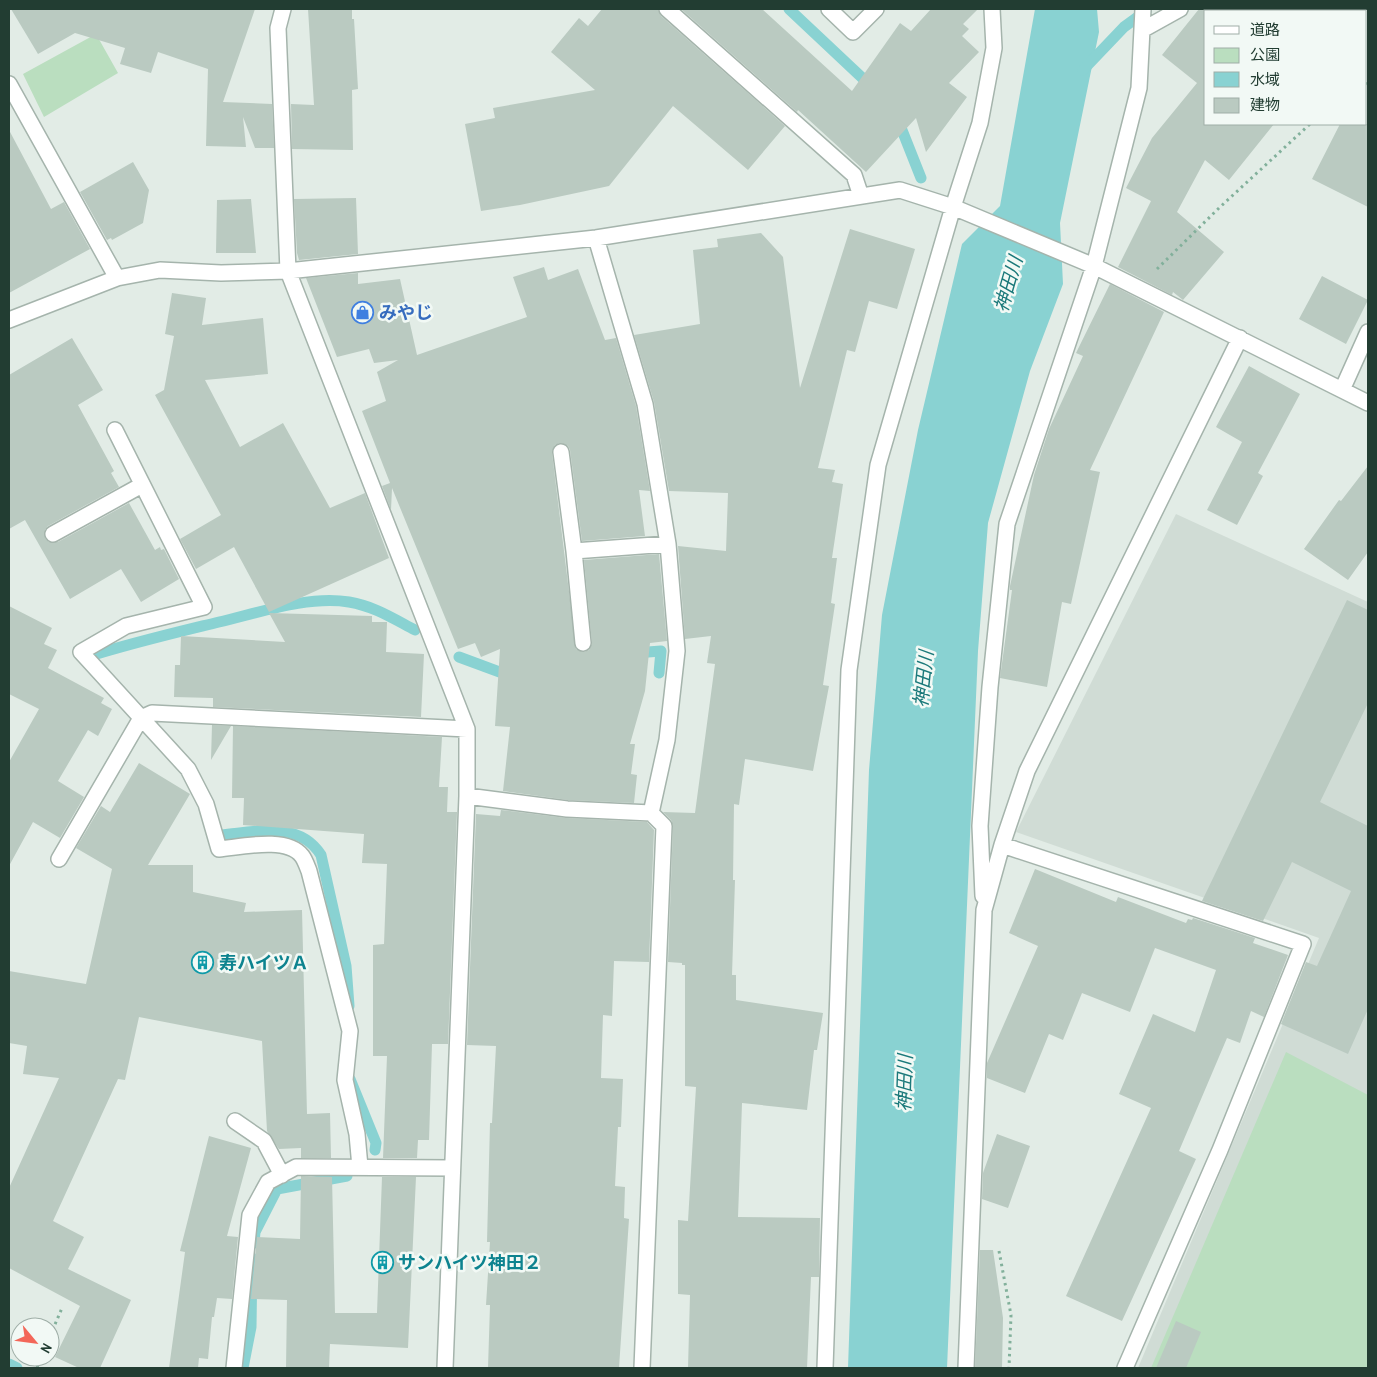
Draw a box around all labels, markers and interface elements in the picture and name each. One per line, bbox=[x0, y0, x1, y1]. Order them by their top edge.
legend bbox=[1204, 10, 1367, 125]
text: 道路 bbox=[1250, 19, 1280, 40]
text: 公園 bbox=[1250, 44, 1280, 65]
text: 水域 bbox=[1250, 69, 1280, 90]
text: 建物 bbox=[1250, 94, 1280, 115]
water label: 神田川 bbox=[988, 251, 1029, 315]
shop icon: みやじ bbox=[351, 300, 375, 324]
place label: みやじ bbox=[379, 300, 433, 325]
water label: 神田川 bbox=[907, 647, 939, 709]
building icon: 寿ハイツＡ bbox=[191, 950, 215, 974]
place label: 寿ハイツＡ bbox=[219, 950, 309, 975]
water label: 神田川 bbox=[890, 1052, 918, 1112]
building icon: サンハイツ神田２ bbox=[370, 1250, 394, 1274]
place label: サンハイツ神田２ bbox=[398, 1250, 542, 1275]
north arrow bbox=[10, 1317, 60, 1367]
text: N bbox=[36, 1340, 56, 1356]

